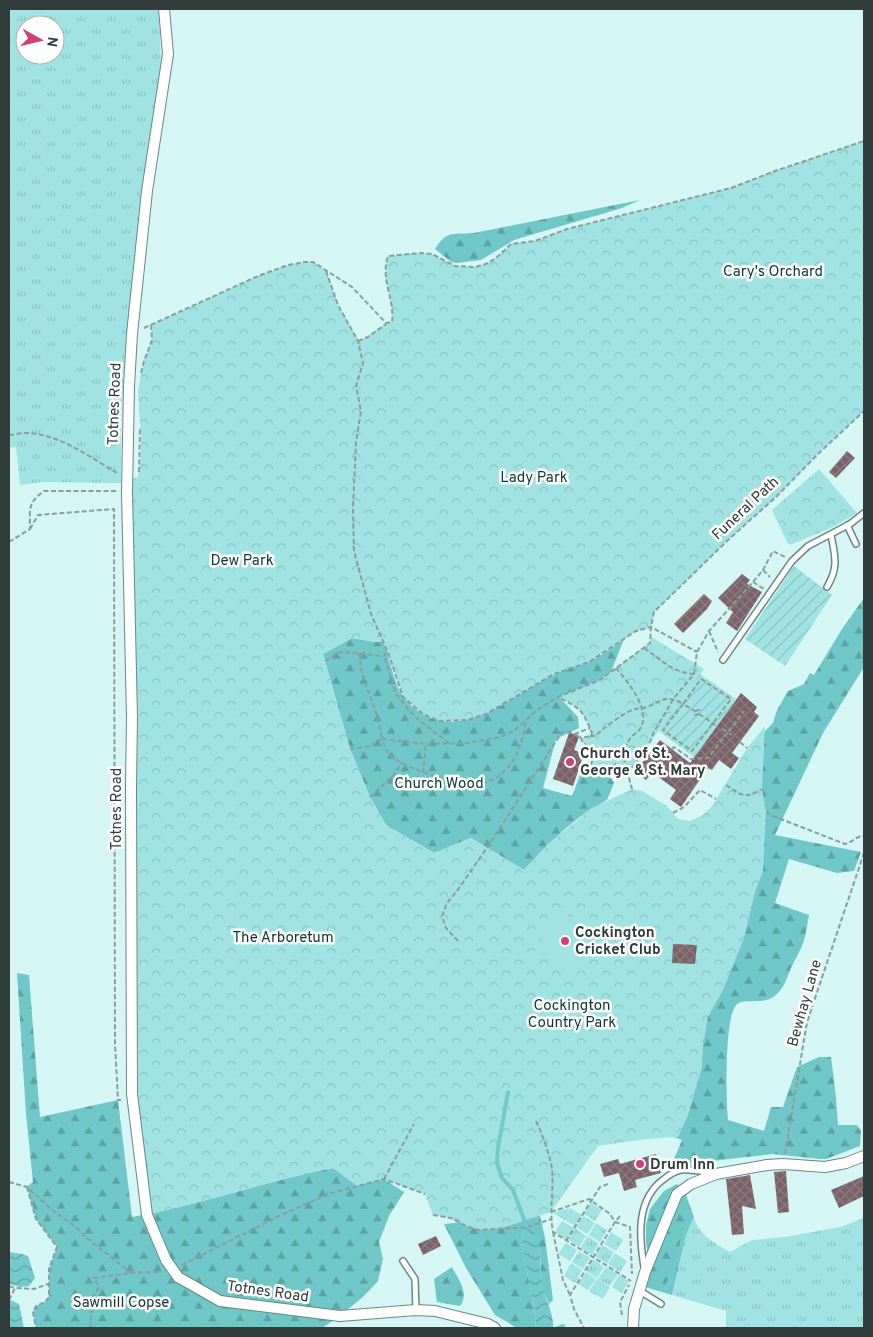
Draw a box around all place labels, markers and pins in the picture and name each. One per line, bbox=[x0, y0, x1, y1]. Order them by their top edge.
place label: Church of St. George & St. Mary bbox=[580, 745, 706, 781]
marker: Church of St. George & St. Mary bbox=[564, 756, 576, 768]
place label: Cockington Cricket Club bbox=[575, 924, 661, 960]
marker: Cockington Cricket Club bbox=[559, 935, 571, 947]
place label: Drum Inn bbox=[650, 1156, 715, 1175]
marker: Drum Inn bbox=[634, 1158, 646, 1170]

